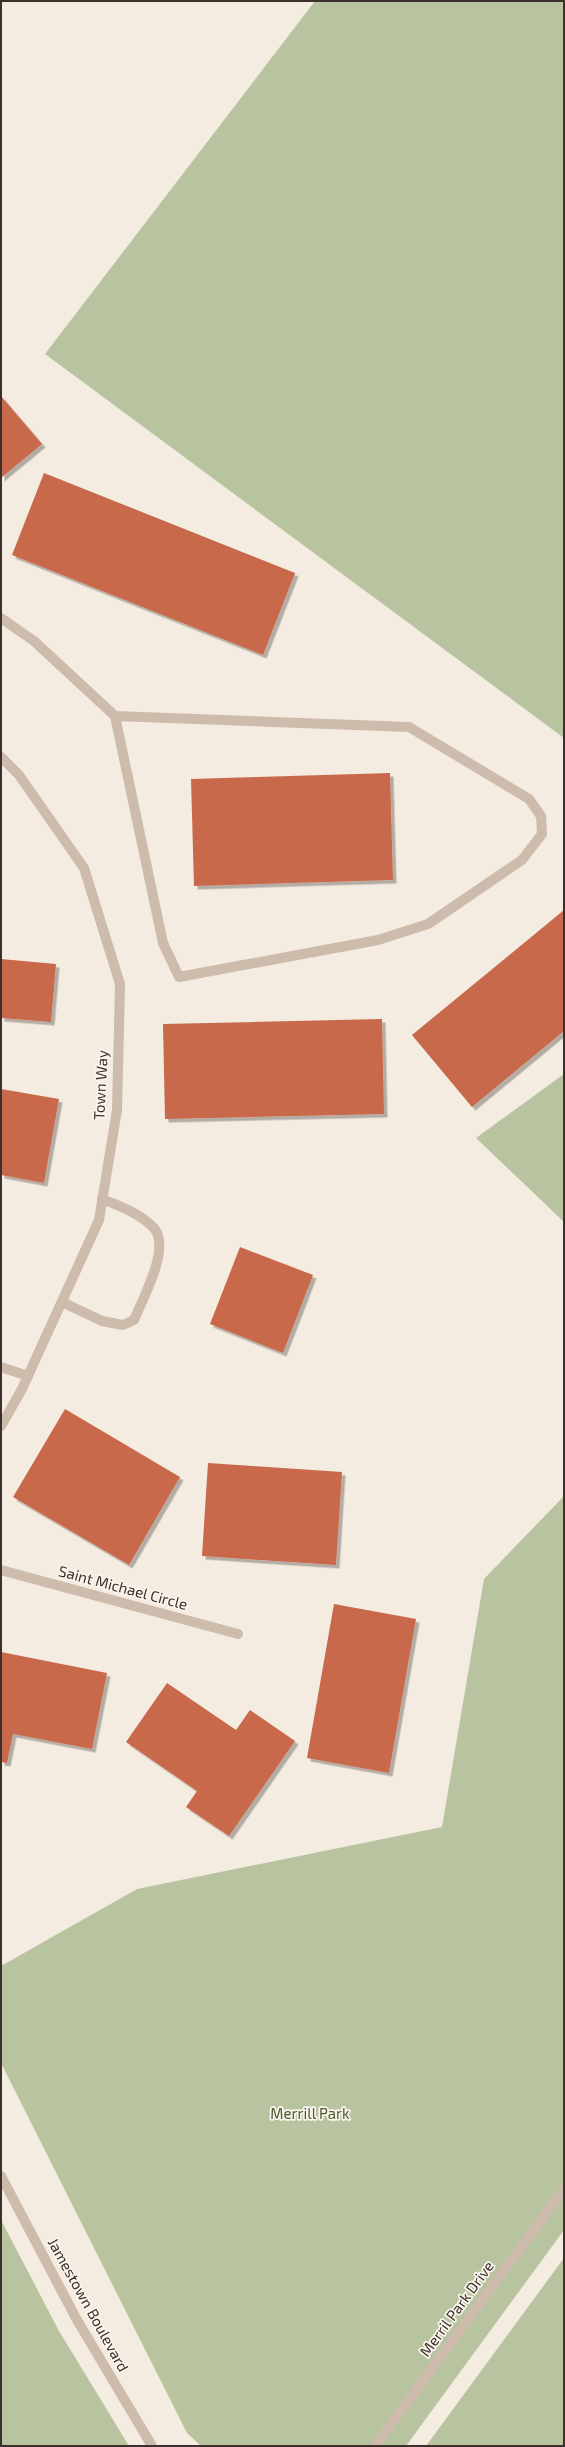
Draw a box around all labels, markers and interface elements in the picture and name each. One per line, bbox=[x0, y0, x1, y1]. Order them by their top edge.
street label: Town Way bbox=[89, 1049, 111, 1120]
street label: Saint Michael Circle bbox=[57, 1561, 190, 1613]
park label: Merrill Park bbox=[270, 2104, 350, 2122]
street label: Jamestown Boulevard bbox=[45, 2234, 133, 2375]
street label: Merril Park Drive bbox=[415, 2257, 497, 2360]

